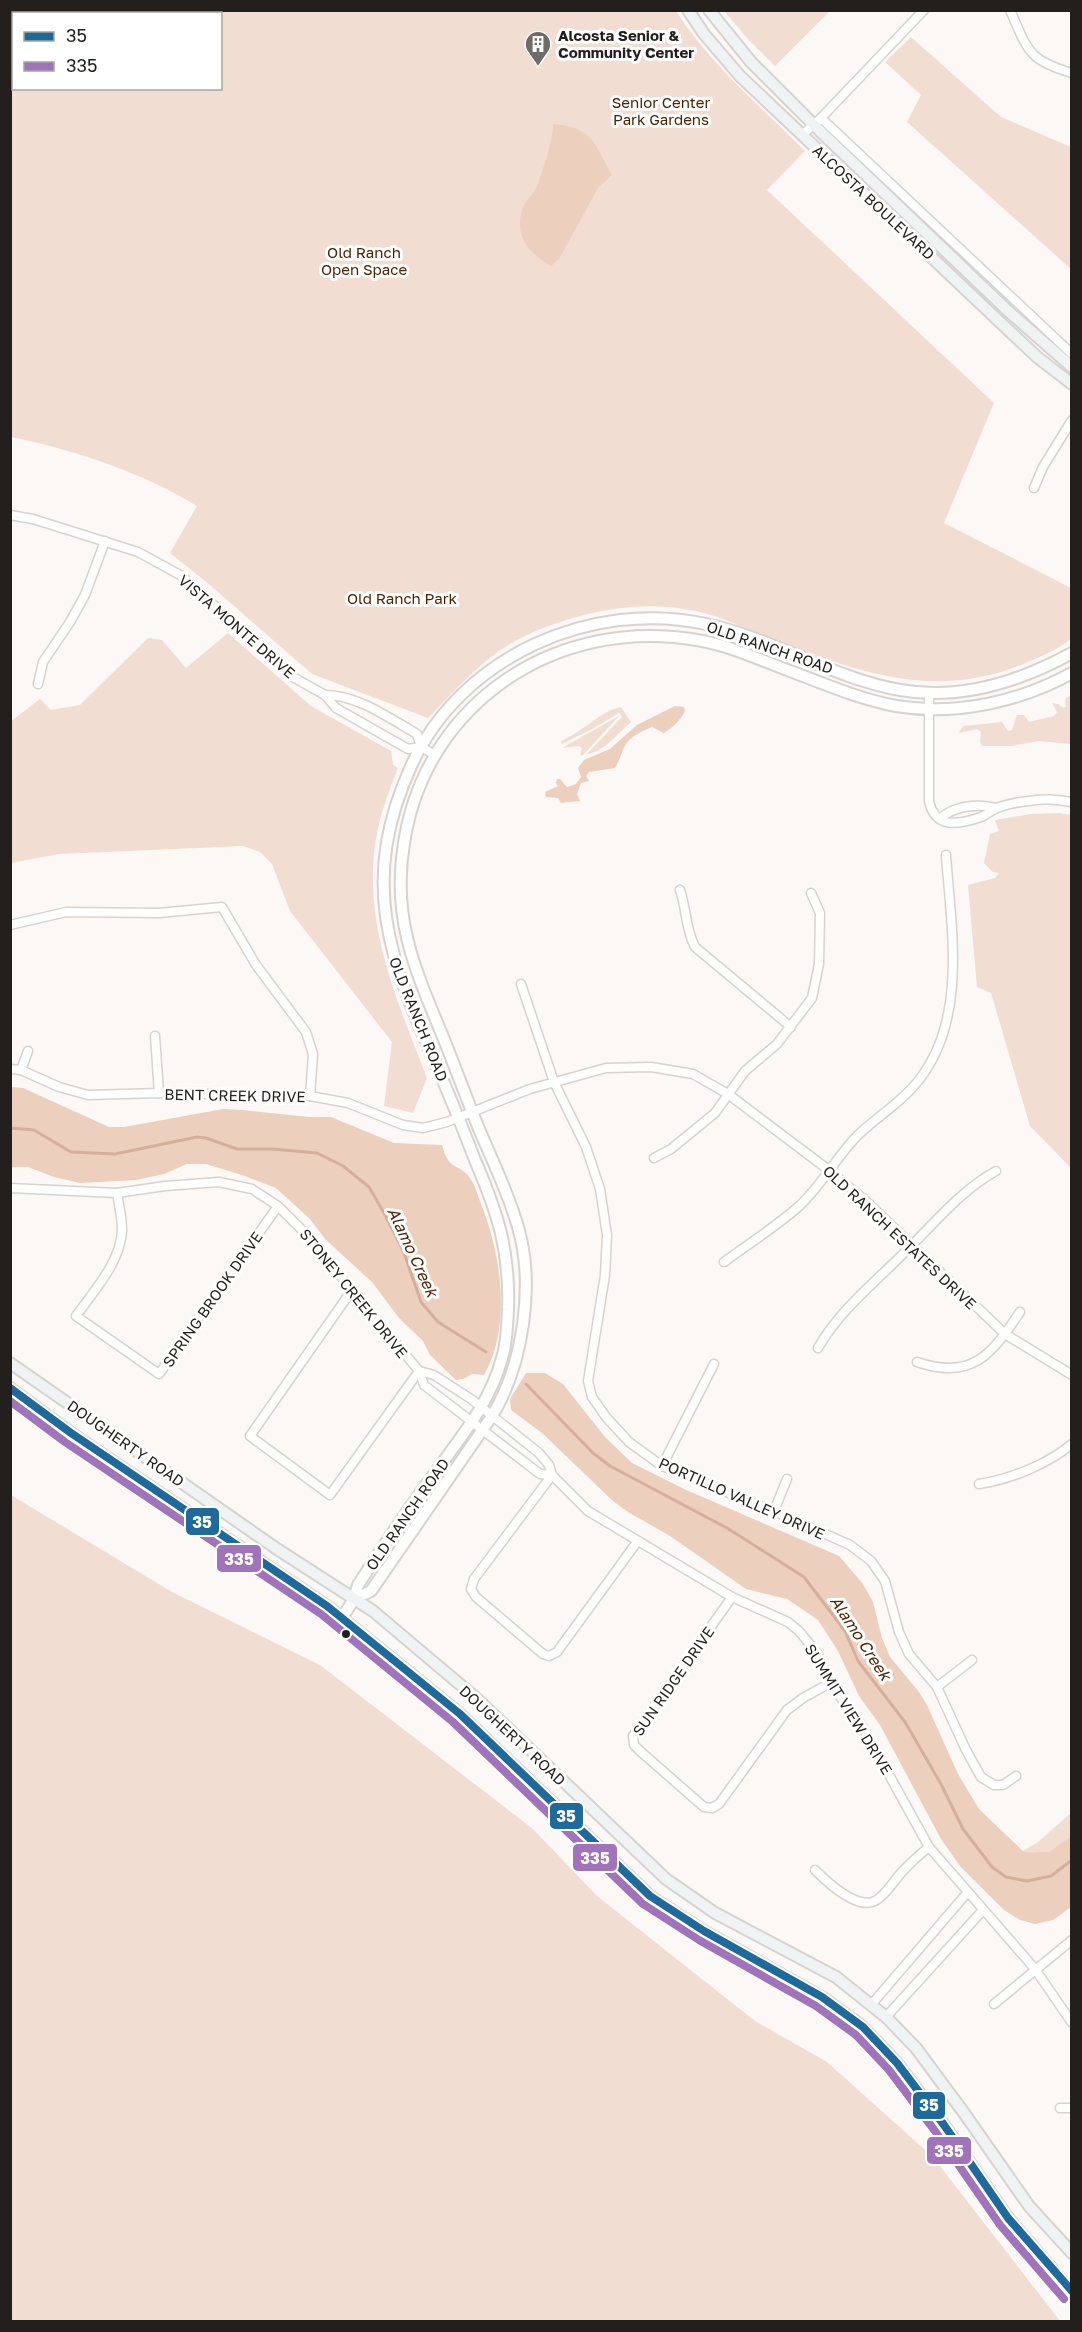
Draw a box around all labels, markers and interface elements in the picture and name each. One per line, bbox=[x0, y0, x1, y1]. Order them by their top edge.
legend bbox=[12, 12, 222, 90]
text: 35 bbox=[66, 24, 87, 46]
place label: Alcosta Senior & Community Center bbox=[558, 26, 694, 61]
building icon: Alcosta Senior & Community Center bbox=[523, 29, 553, 67]
text: 335 bbox=[66, 54, 98, 76]
park label: Senior Center Park Gardens bbox=[612, 93, 710, 128]
street label: ALCOSTA BOULEVARD bbox=[809, 141, 939, 263]
park label: Old Ranch Open Space bbox=[321, 243, 407, 278]
street label: VISTA MONTE DRIVE bbox=[175, 571, 299, 681]
park label: Old Ranch Park bbox=[347, 589, 458, 607]
street label: OLD RANCH ROAD bbox=[704, 617, 836, 677]
street label: OLD RANCH ROAD bbox=[386, 954, 452, 1084]
street label: BENT CREEK DRIVE bbox=[164, 1085, 306, 1105]
street label: OLD RANCH ESTATES DRIVE bbox=[820, 1161, 980, 1313]
water label: Alamo Creek bbox=[383, 1204, 443, 1302]
street label: STONEY CREEK DRIVE bbox=[296, 1225, 412, 1361]
street label: SPRING BROOK DRIVE bbox=[158, 1228, 266, 1370]
street label: DOUGHERTY ROAD bbox=[64, 1396, 188, 1490]
street label: PORTILLO VALLEY DRIVE bbox=[656, 1453, 828, 1543]
street label: OLD RANCH ROAD bbox=[362, 1455, 452, 1573]
line badge: 35 bbox=[185, 1507, 220, 1536]
text: 35 bbox=[192, 1512, 212, 1532]
line badge: 335 bbox=[216, 1544, 262, 1573]
text: 335 bbox=[224, 1549, 254, 1569]
water label: Alamo Creek bbox=[826, 1592, 897, 1686]
street label: SUN RIDGE DRIVE bbox=[629, 1623, 717, 1739]
unlabelled marker bbox=[340, 1628, 352, 1640]
street label: SUMMIT VIEW DRIVE bbox=[801, 1640, 897, 1778]
street label: DOUGHERTY ROAD bbox=[456, 1681, 570, 1789]
line badge: 35 bbox=[549, 1802, 584, 1830]
text: 35 bbox=[556, 1806, 576, 1826]
line badge: 335 bbox=[572, 1843, 618, 1872]
text: 335 bbox=[580, 1848, 610, 1868]
line badge: 35 bbox=[912, 2091, 946, 2120]
text: 35 bbox=[919, 2095, 939, 2115]
line badge: 335 bbox=[926, 2136, 972, 2165]
text: 335 bbox=[934, 2141, 964, 2161]

